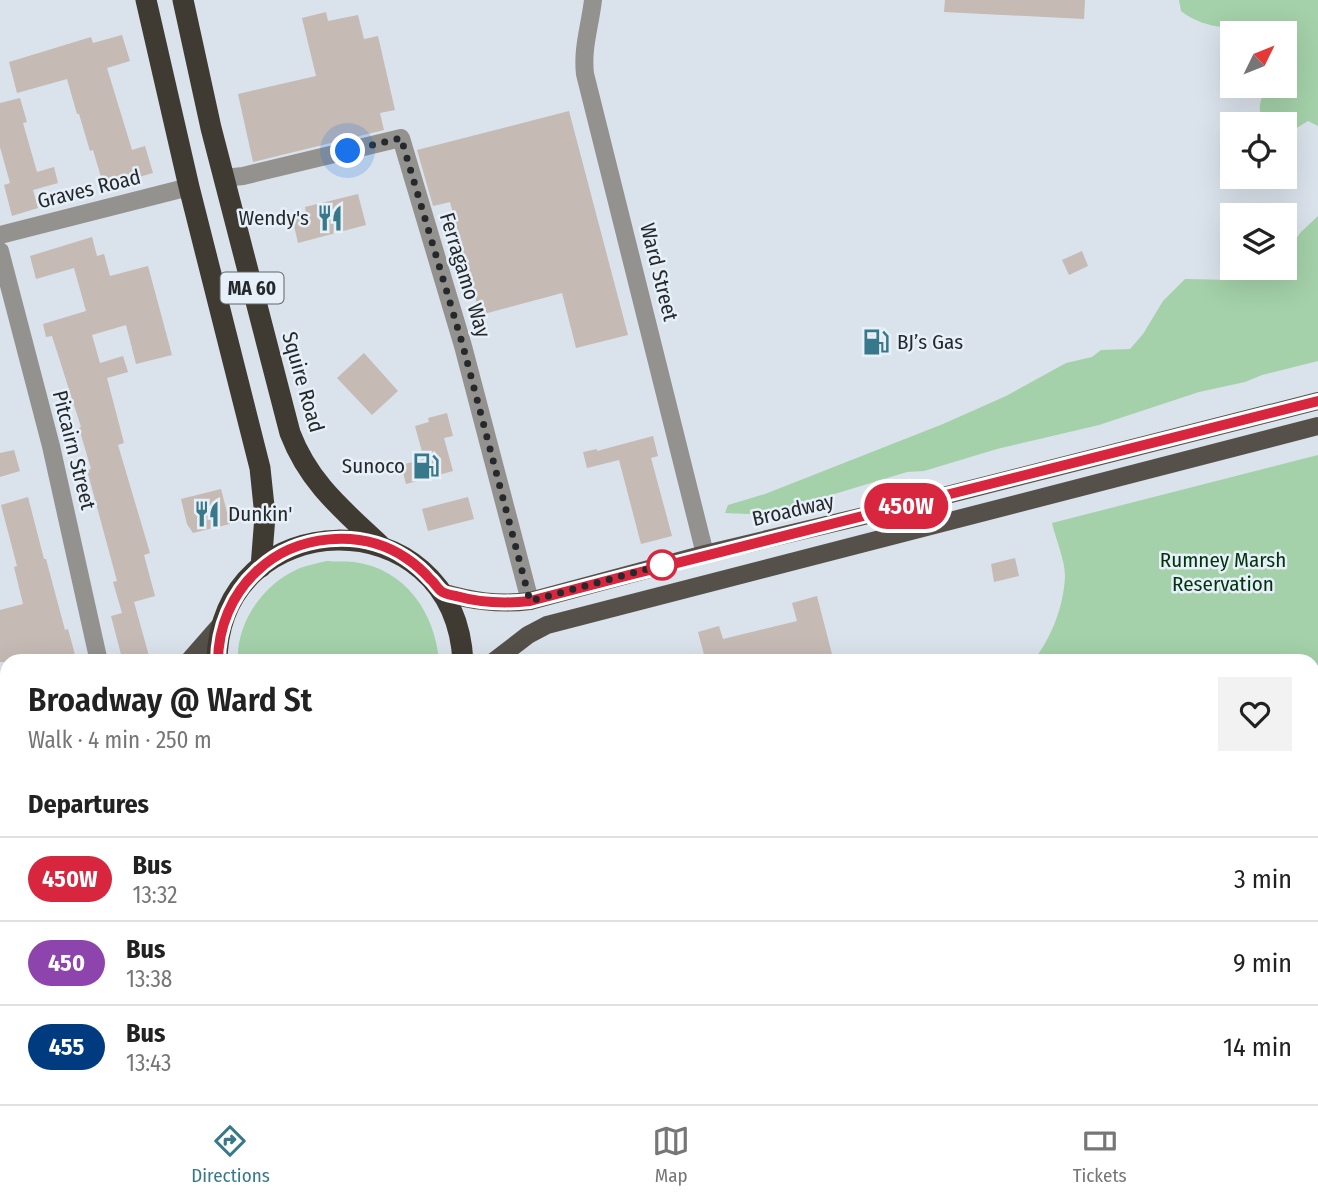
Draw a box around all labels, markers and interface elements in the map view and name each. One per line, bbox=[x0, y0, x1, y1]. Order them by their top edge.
north arrow bbox=[1220, 21, 1297, 98]
map controls bbox=[1220, 21, 1297, 280]
button: locate bbox=[1220, 112, 1297, 189]
your location bbox=[330, 133, 365, 168]
street label: Graves Road bbox=[35, 164, 143, 214]
restaurant icon: Wendy's bbox=[315, 203, 345, 233]
button: layers bbox=[1220, 203, 1297, 280]
place label: Wendy's bbox=[238, 205, 309, 231]
street label: Ferragamo Way bbox=[434, 209, 497, 341]
street label: Ward Street bbox=[634, 220, 684, 324]
road number: MA 60 bbox=[220, 272, 284, 304]
fuel station icon: BJ’s Gas bbox=[861, 327, 891, 357]
street label: Squire Road bbox=[276, 329, 330, 435]
place label: BJ’s Gas bbox=[897, 329, 963, 355]
street label: Pitcairn Street bbox=[47, 388, 101, 513]
fuel station icon: Sunoco bbox=[411, 451, 441, 481]
place label: Sunoco bbox=[342, 453, 405, 479]
line badge: 450W bbox=[857, 483, 955, 529]
street label: Broadway bbox=[749, 488, 837, 532]
text: 450W bbox=[878, 492, 934, 520]
restaurant icon: Dunkin' bbox=[192, 499, 222, 529]
place label: Dunkin' bbox=[228, 501, 292, 527]
park label: Rumney Marsh Reservation bbox=[1160, 547, 1286, 597]
unlabelled marker bbox=[647, 550, 677, 580]
button: heart bbox=[1218, 677, 1292, 751]
text: Broadway @ Ward St bbox=[28, 680, 312, 720]
text: Walk · 4 min · 250 m bbox=[28, 726, 212, 754]
text: Departures bbox=[28, 789, 149, 820]
text: Bus bbox=[133, 850, 172, 881]
text: 3 min bbox=[1234, 864, 1292, 895]
text: 450W bbox=[42, 865, 98, 893]
text: 13:32 bbox=[133, 881, 177, 909]
text: Bus bbox=[126, 934, 165, 965]
text: 9 min bbox=[1233, 948, 1292, 979]
text: 450 bbox=[48, 949, 85, 977]
text: 13:38 bbox=[126, 965, 172, 993]
text: Bus bbox=[126, 1018, 165, 1049]
text: 14 min bbox=[1223, 1032, 1292, 1063]
text: 455 bbox=[49, 1033, 84, 1061]
text: 13:43 bbox=[126, 1049, 171, 1077]
tab: Directions bbox=[191, 1122, 270, 1187]
tab: Map bbox=[652, 1122, 690, 1187]
tab: Tickets bbox=[1073, 1122, 1127, 1187]

